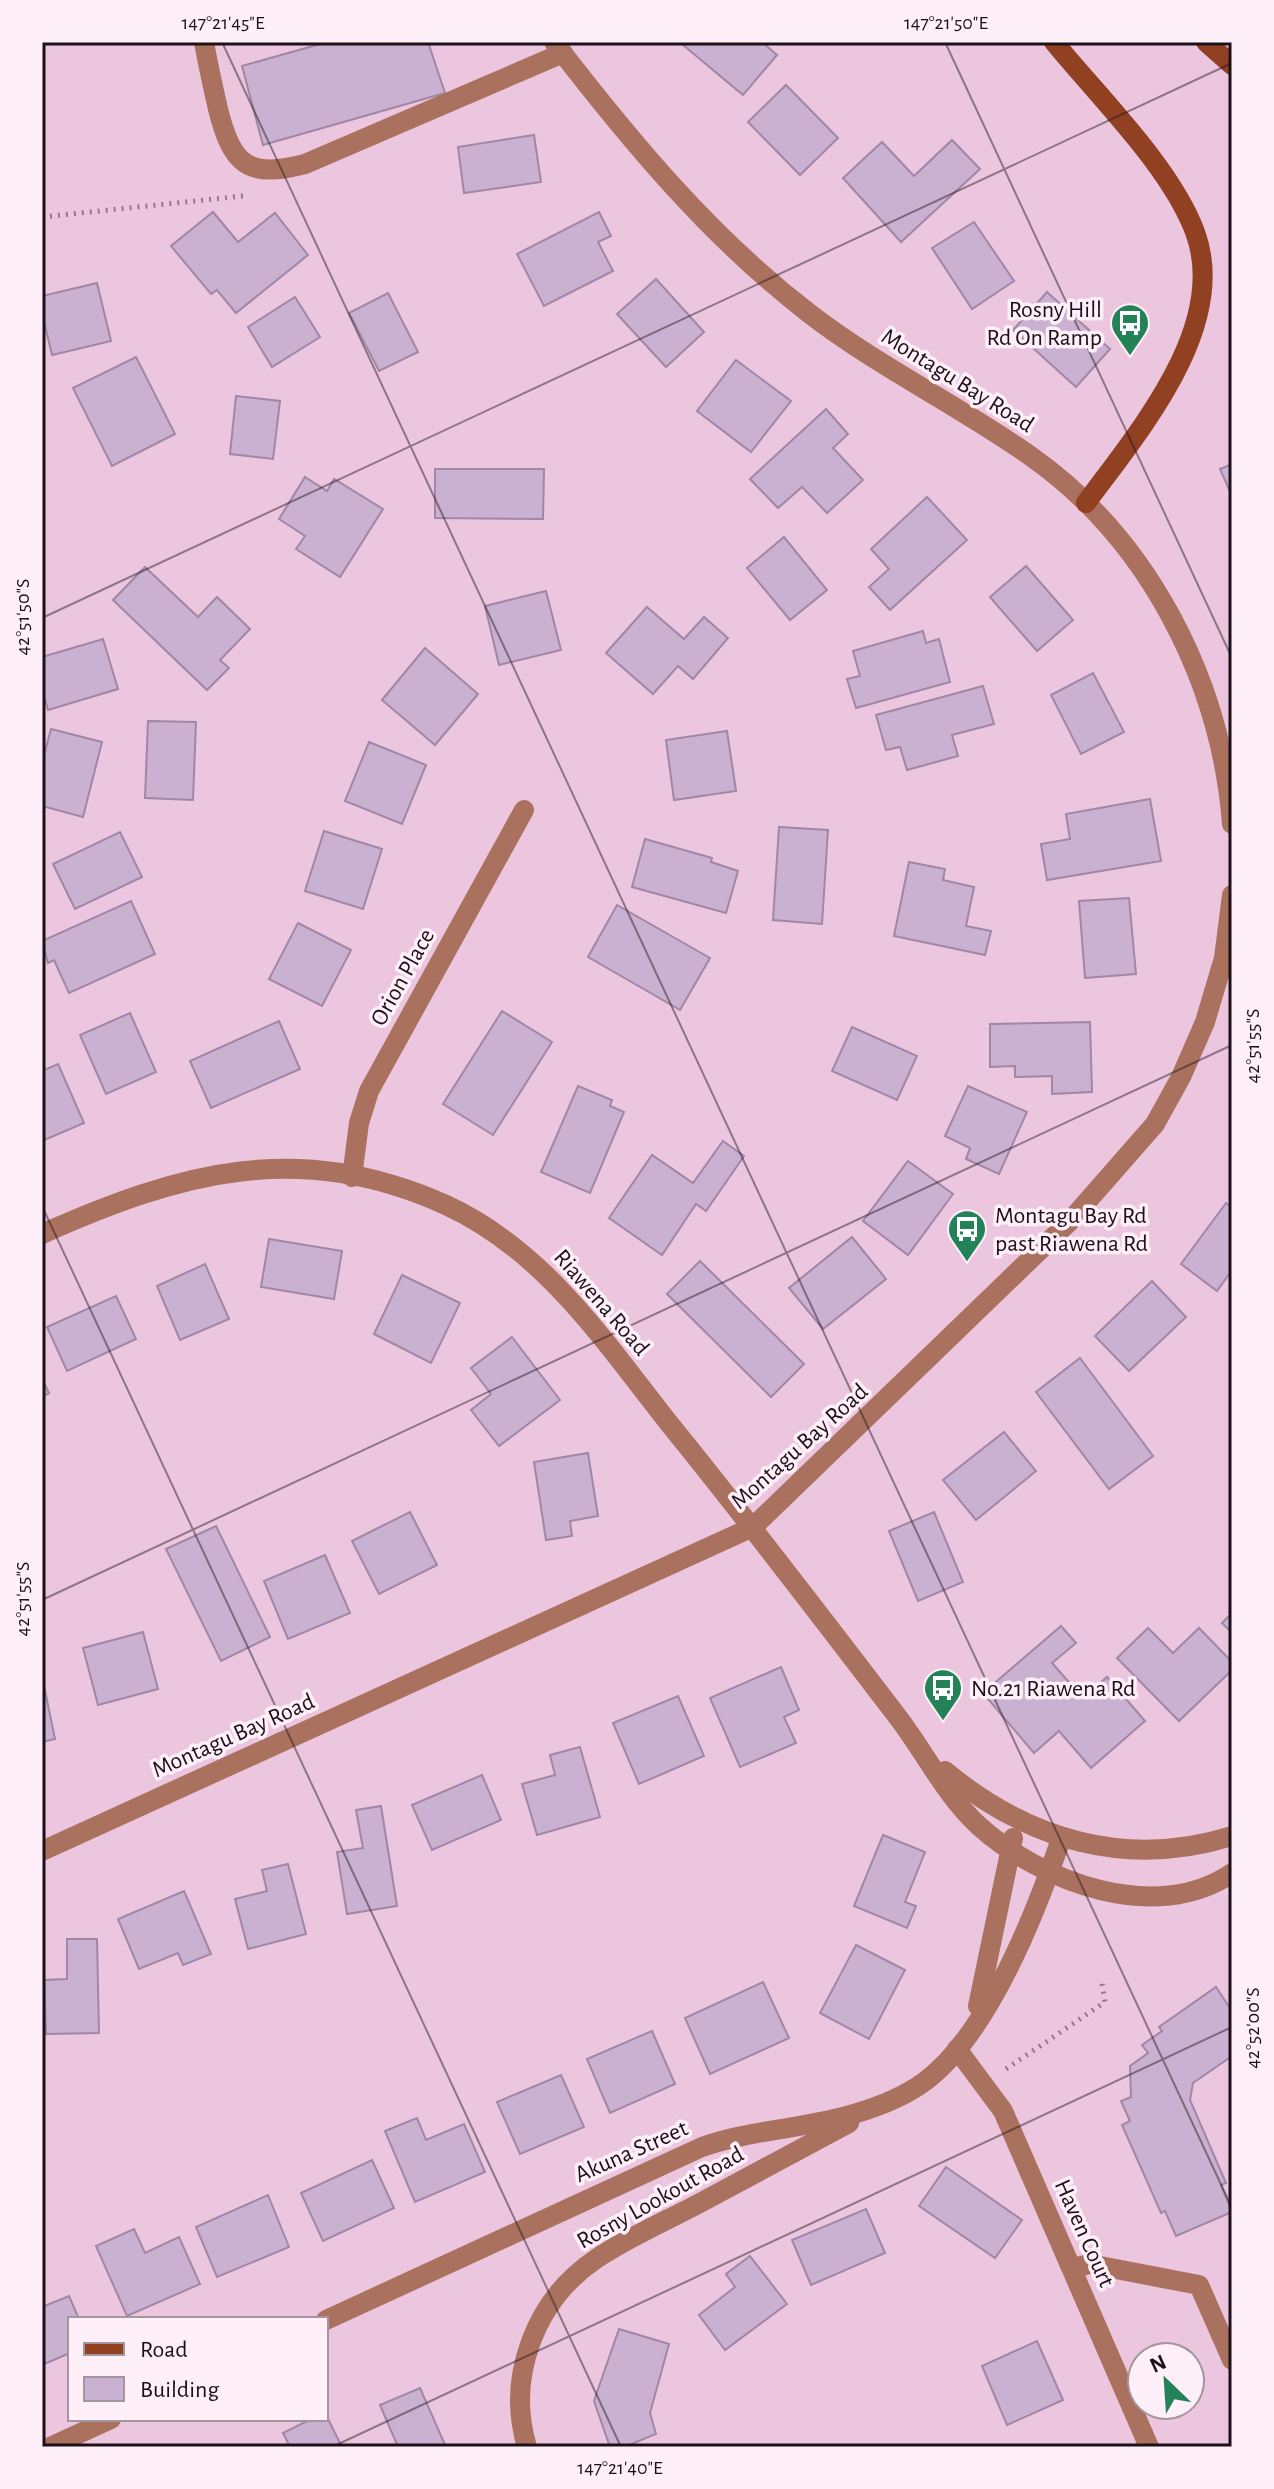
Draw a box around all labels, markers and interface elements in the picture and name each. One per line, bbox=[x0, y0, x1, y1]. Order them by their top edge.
text: 147°21'45"E bbox=[181, 13, 265, 33]
text: 147°21'50"E bbox=[904, 13, 988, 33]
place label: Rosny Hill Rd On Ramp bbox=[986, 298, 1102, 350]
bus stop icon: Rosny Hill Rd On Ramp bbox=[1109, 302, 1151, 357]
street label: Montagu Bay Road bbox=[877, 324, 1038, 437]
text: 42°51'50"S bbox=[13, 578, 33, 656]
street label: Orion Place bbox=[367, 925, 439, 1030]
text: 42°51'55"S bbox=[1243, 1009, 1263, 1083]
place label: Montagu Bay Rd past Riawena Rd bbox=[995, 1204, 1148, 1256]
bus stop icon: Montagu Bay Rd past Riawena Rd bbox=[946, 1208, 988, 1263]
street label: Riawena Road bbox=[549, 1245, 654, 1360]
street label: Montagu Bay Road bbox=[727, 1379, 873, 1514]
text: 42°51'55"S bbox=[13, 1562, 33, 1636]
bus stop icon: No.21 Riawena Rd bbox=[922, 1667, 964, 1722]
place label: No.21 Riawena Rd bbox=[971, 1677, 1135, 1701]
street label: Montagu Bay Road bbox=[149, 1689, 318, 1782]
text: 42°52'00"S bbox=[1243, 1987, 1263, 2069]
street label: Akuna Street bbox=[571, 2116, 692, 2187]
street label: Rosny Lookout Road bbox=[573, 2142, 748, 2254]
street label: Haven Court bbox=[1050, 2176, 1119, 2291]
legend bbox=[68, 2317, 328, 2421]
text: Road bbox=[140, 2338, 188, 2362]
north arrow bbox=[1126, 2341, 1206, 2421]
text: N bbox=[1146, 2351, 1170, 2377]
text: Building bbox=[140, 2378, 219, 2402]
text: 147°21'40"E bbox=[577, 2458, 663, 2478]

